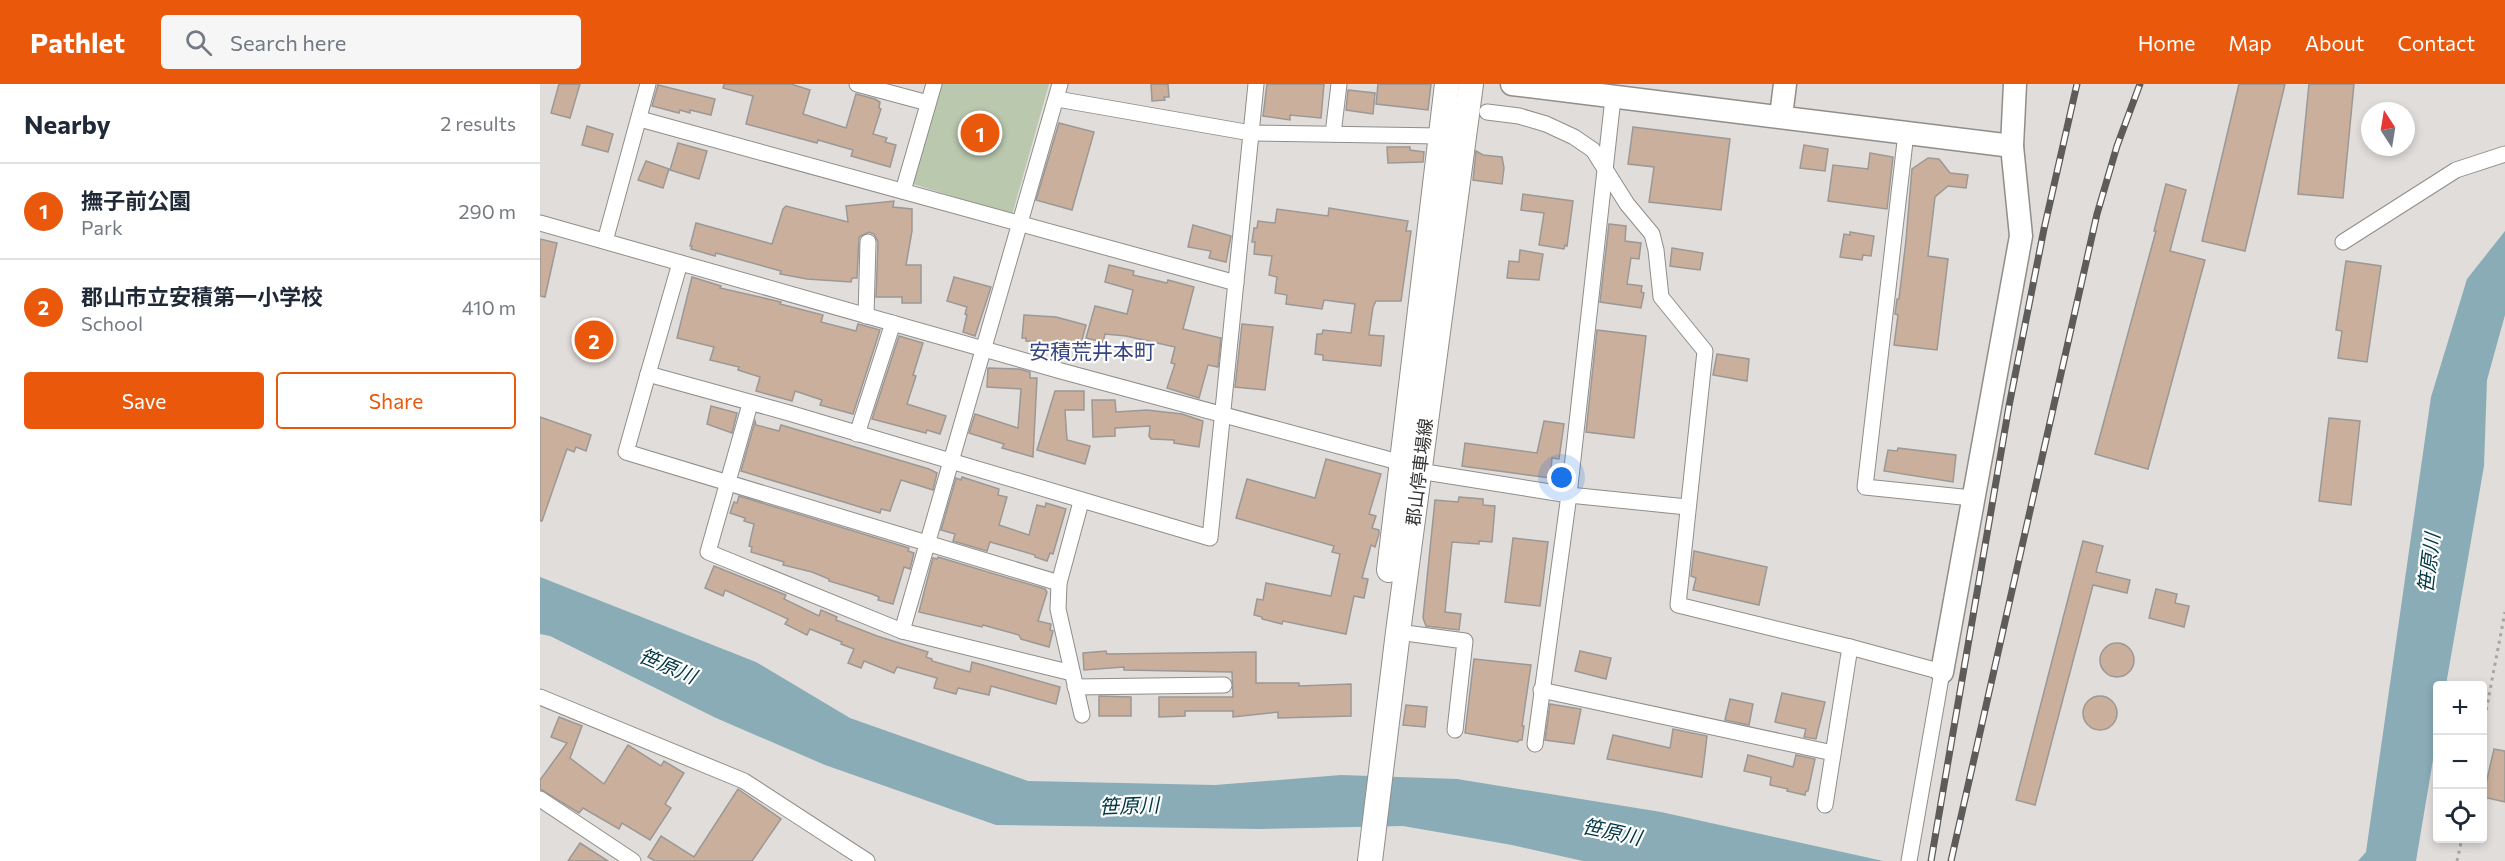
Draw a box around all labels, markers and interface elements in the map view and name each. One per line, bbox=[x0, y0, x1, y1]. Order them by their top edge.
search box bbox=[161, 15, 581, 69]
text: Pathlet bbox=[30, 25, 125, 59]
icon: search bbox=[182, 26, 215, 59]
text: Search here bbox=[230, 29, 346, 56]
text: Home bbox=[2138, 30, 2195, 55]
text: Map bbox=[2228, 30, 2272, 55]
text: About bbox=[2305, 30, 2364, 55]
text: Contact bbox=[2397, 30, 2475, 55]
north arrow bbox=[2361, 102, 2415, 156]
text: Nearby bbox=[24, 108, 111, 139]
pin: 1 bbox=[960, 110, 1000, 156]
text: 2 results bbox=[440, 111, 516, 135]
text: 撫子前公園 bbox=[81, 187, 191, 214]
text: 1 bbox=[39, 199, 48, 223]
text: 290 m bbox=[458, 199, 516, 223]
text: Park bbox=[81, 215, 123, 239]
text: 郡山市立安積第一小学校 bbox=[81, 283, 323, 310]
text: 2 bbox=[38, 295, 49, 319]
text: 410 m bbox=[462, 295, 516, 319]
text: School bbox=[81, 311, 143, 335]
pin: 2 bbox=[574, 318, 614, 362]
district label: 安積荒井本町 bbox=[1029, 338, 1155, 363]
button: Save bbox=[24, 372, 264, 429]
button: Share bbox=[276, 372, 516, 429]
street label: 郡山停車場線 bbox=[1402, 417, 1436, 527]
your location bbox=[1547, 463, 1576, 492]
water label: 笹原川 bbox=[2412, 530, 2444, 594]
water label: 笹原川 bbox=[636, 642, 702, 689]
map controls bbox=[2433, 681, 2487, 843]
button: + bbox=[2433, 681, 2487, 735]
button: − bbox=[2433, 735, 2487, 789]
button: locate bbox=[2433, 789, 2487, 843]
water label: 笹原川 bbox=[1099, 792, 1161, 818]
water label: 笹原川 bbox=[1580, 813, 1646, 849]

